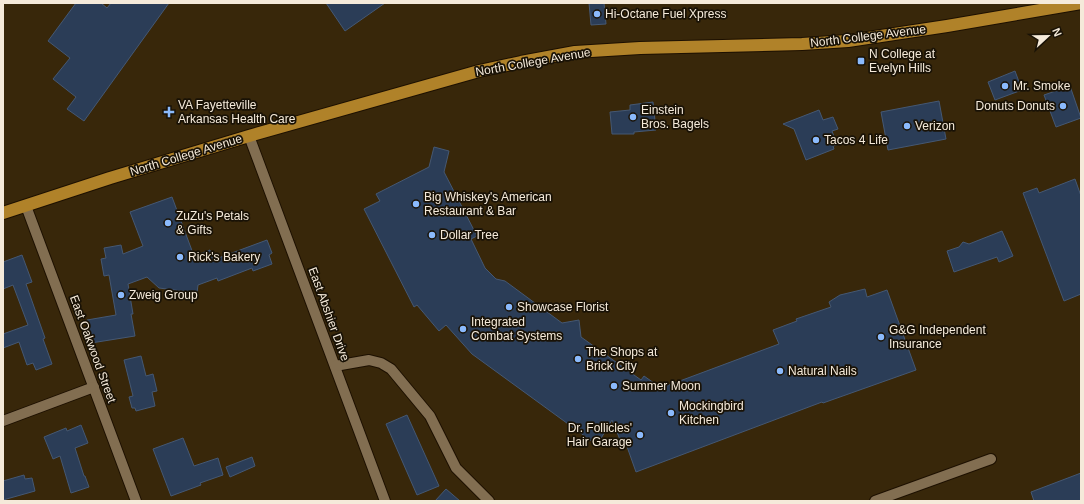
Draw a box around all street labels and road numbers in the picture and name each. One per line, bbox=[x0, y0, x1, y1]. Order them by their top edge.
street label: North College Avenue bbox=[809, 22, 927, 50]
street label: North College Avenue bbox=[474, 45, 592, 79]
street label: North College Avenue bbox=[128, 131, 244, 179]
street label: East Abshier Drive bbox=[306, 265, 353, 363]
street label: East Oakwood Street bbox=[67, 293, 119, 405]

